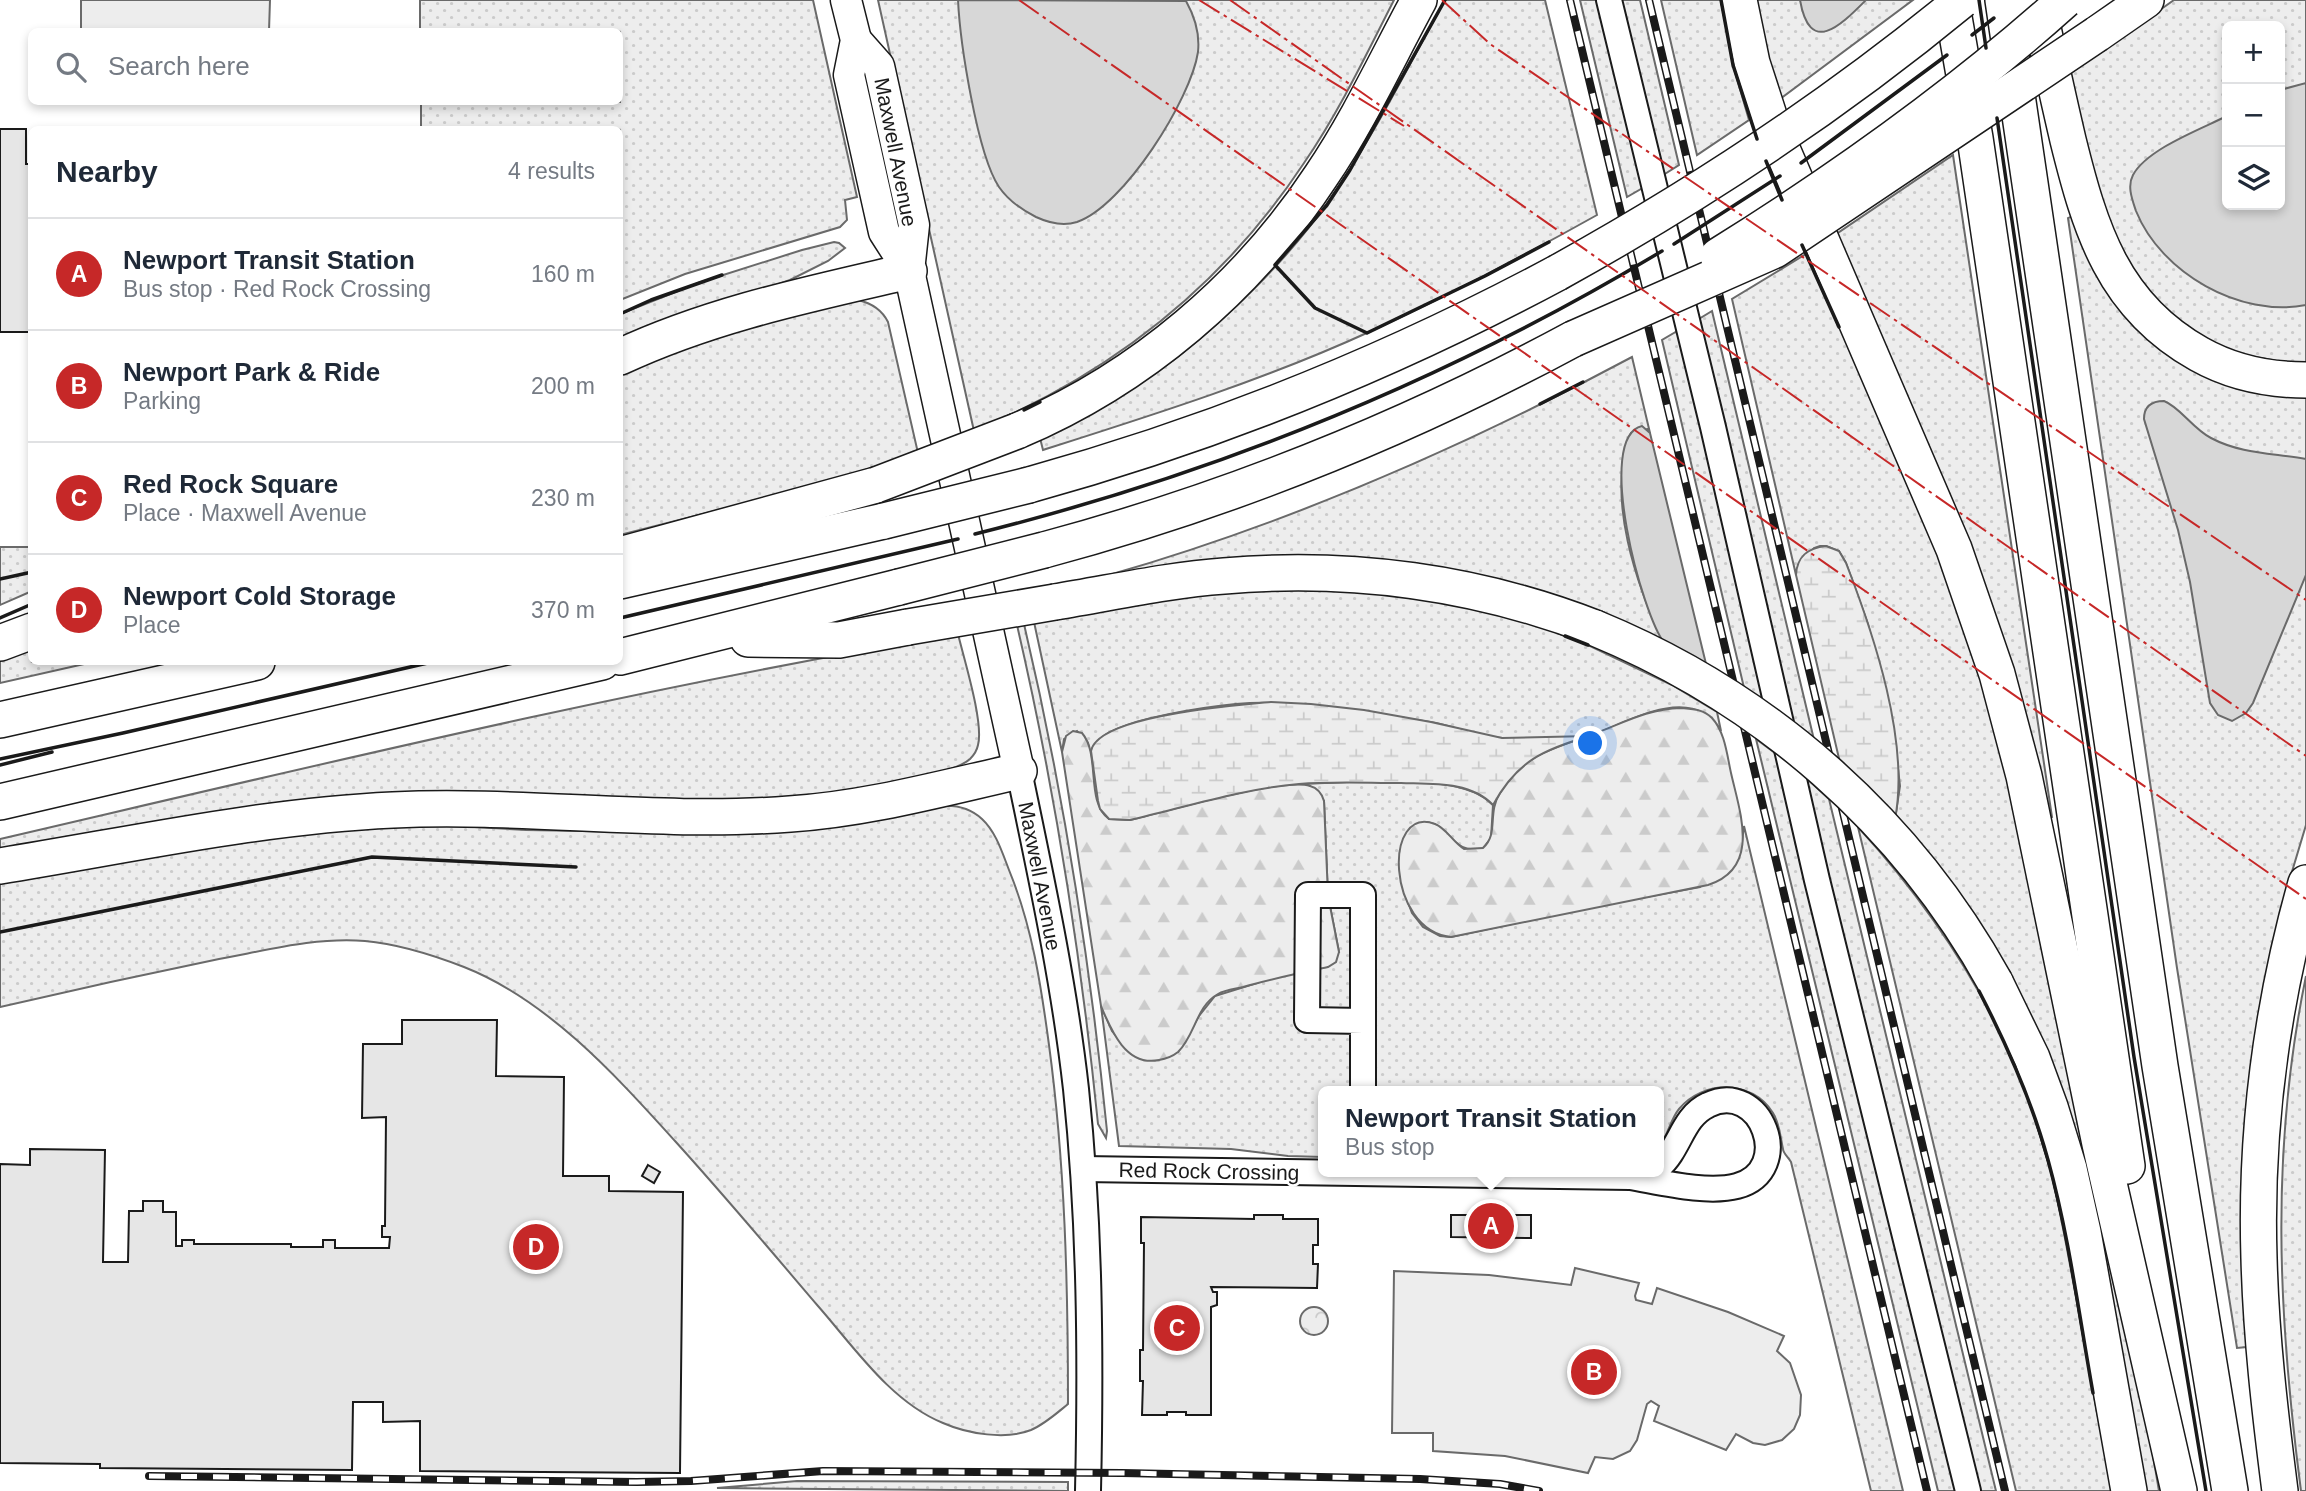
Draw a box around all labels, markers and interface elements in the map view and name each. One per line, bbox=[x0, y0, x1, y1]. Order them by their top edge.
map controls bbox=[2222, 21, 2285, 210]
button: + bbox=[2222, 21, 2285, 84]
search box bbox=[28, 28, 623, 105]
icon: search bbox=[52, 48, 90, 86]
text: Search here bbox=[108, 51, 250, 81]
street label: Maxwell Avenue bbox=[870, 76, 922, 228]
button: − bbox=[2222, 84, 2285, 147]
button: layers bbox=[2222, 147, 2285, 210]
text: Nearby bbox=[56, 155, 158, 188]
text: 4 results bbox=[508, 158, 595, 184]
text: Newport Transit Station bbox=[123, 245, 415, 275]
text: A bbox=[71, 261, 87, 287]
text: 160 m bbox=[531, 261, 595, 287]
text: Bus stop · Red Rock Crossing bbox=[123, 276, 431, 302]
text: Newport Park & Ride bbox=[123, 357, 380, 387]
text: B bbox=[71, 373, 87, 399]
text: 200 m bbox=[531, 373, 595, 399]
text: Parking bbox=[123, 388, 201, 414]
text: Red Rock Square bbox=[123, 469, 338, 499]
text: C bbox=[71, 485, 87, 511]
text: 230 m bbox=[531, 485, 595, 511]
text: Place · Maxwell Avenue bbox=[123, 500, 367, 526]
text: Newport Cold Storage bbox=[123, 581, 396, 611]
text: D bbox=[71, 597, 87, 623]
text: 370 m bbox=[531, 597, 595, 623]
text: Place bbox=[123, 612, 181, 638]
your location bbox=[1573, 726, 1607, 760]
street label: Maxwell Avenue bbox=[1014, 800, 1066, 952]
popup bbox=[1318, 1086, 1664, 1177]
text: Newport Transit Station bbox=[1345, 1103, 1637, 1133]
text: Bus stop bbox=[1345, 1134, 1435, 1160]
street label: Red Rock Crossing bbox=[1118, 1158, 1300, 1184]
pin: A bbox=[1468, 1200, 1514, 1252]
pin: D bbox=[513, 1221, 559, 1273]
pin: C bbox=[1154, 1302, 1200, 1354]
pin: B bbox=[1571, 1346, 1617, 1398]

